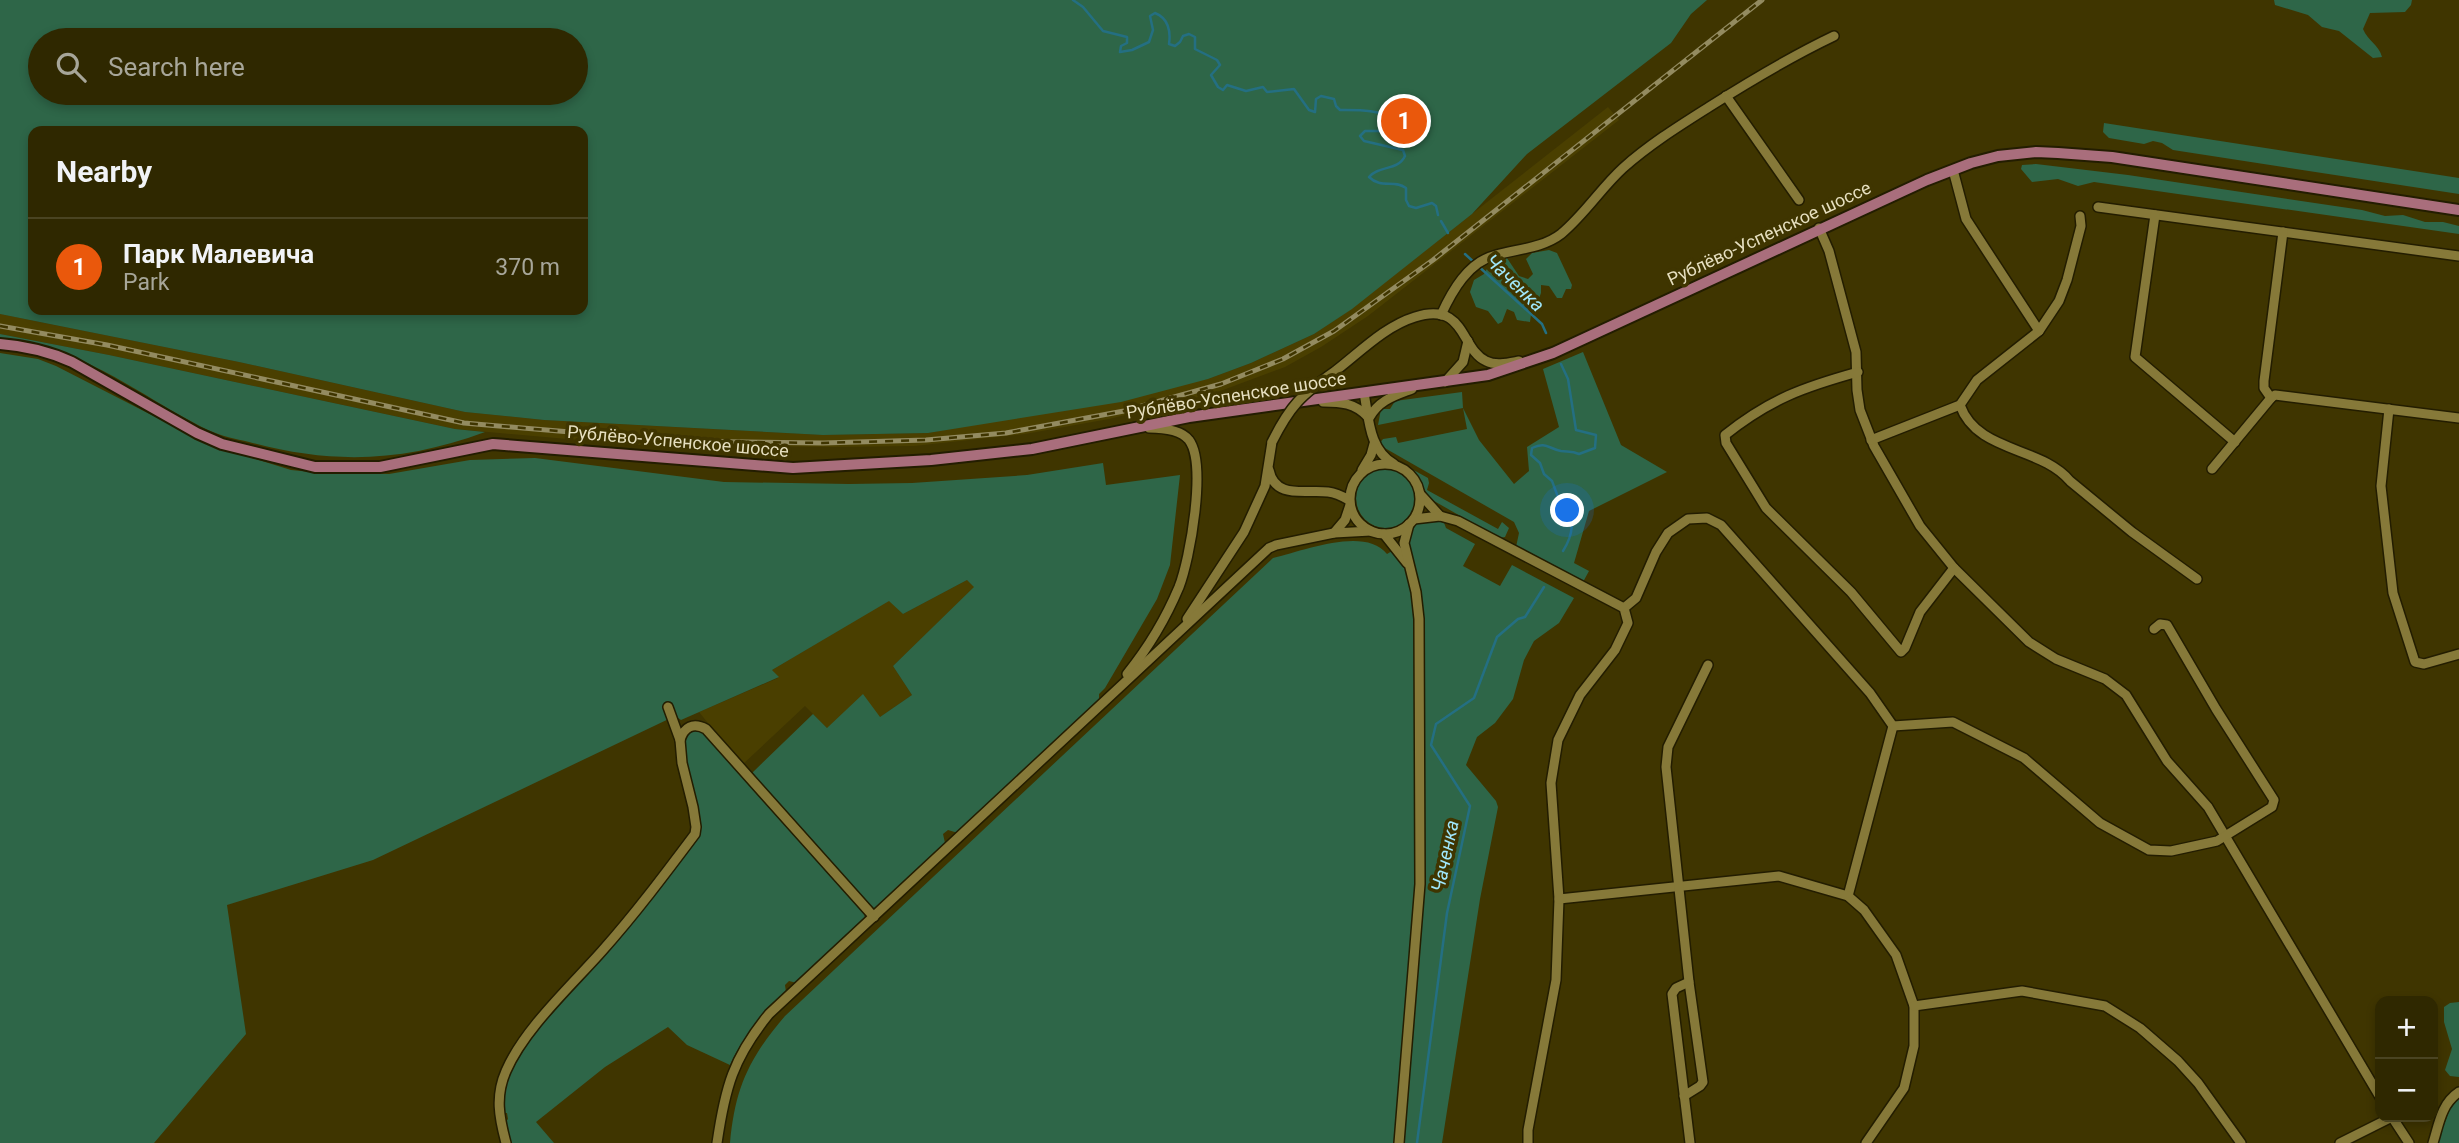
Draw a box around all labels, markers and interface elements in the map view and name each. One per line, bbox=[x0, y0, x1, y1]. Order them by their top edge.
search box bbox=[28, 28, 588, 105]
icon: search bbox=[52, 48, 90, 86]
text: Search here bbox=[108, 52, 245, 82]
pin: 1 bbox=[1381, 95, 1427, 147]
text: Nearby bbox=[56, 154, 152, 189]
street label: Рублёво-Успенское шоссе bbox=[1664, 176, 1874, 290]
text: Парк Малевича bbox=[123, 239, 314, 269]
water label: Чаченка bbox=[1481, 249, 1549, 317]
text: 1 bbox=[72, 254, 86, 281]
text: 370 m bbox=[495, 254, 560, 281]
text: Park bbox=[123, 269, 169, 296]
street label: Рублёво-Успенское шоссе bbox=[1125, 367, 1347, 423]
street label: Рублёво-Успенское шоссе bbox=[566, 421, 790, 461]
your location bbox=[1550, 493, 1584, 527]
water label: Чаченка bbox=[1426, 818, 1464, 894]
map controls bbox=[2375, 996, 2438, 1122]
button: + bbox=[2375, 996, 2438, 1059]
button: − bbox=[2375, 1059, 2438, 1122]

